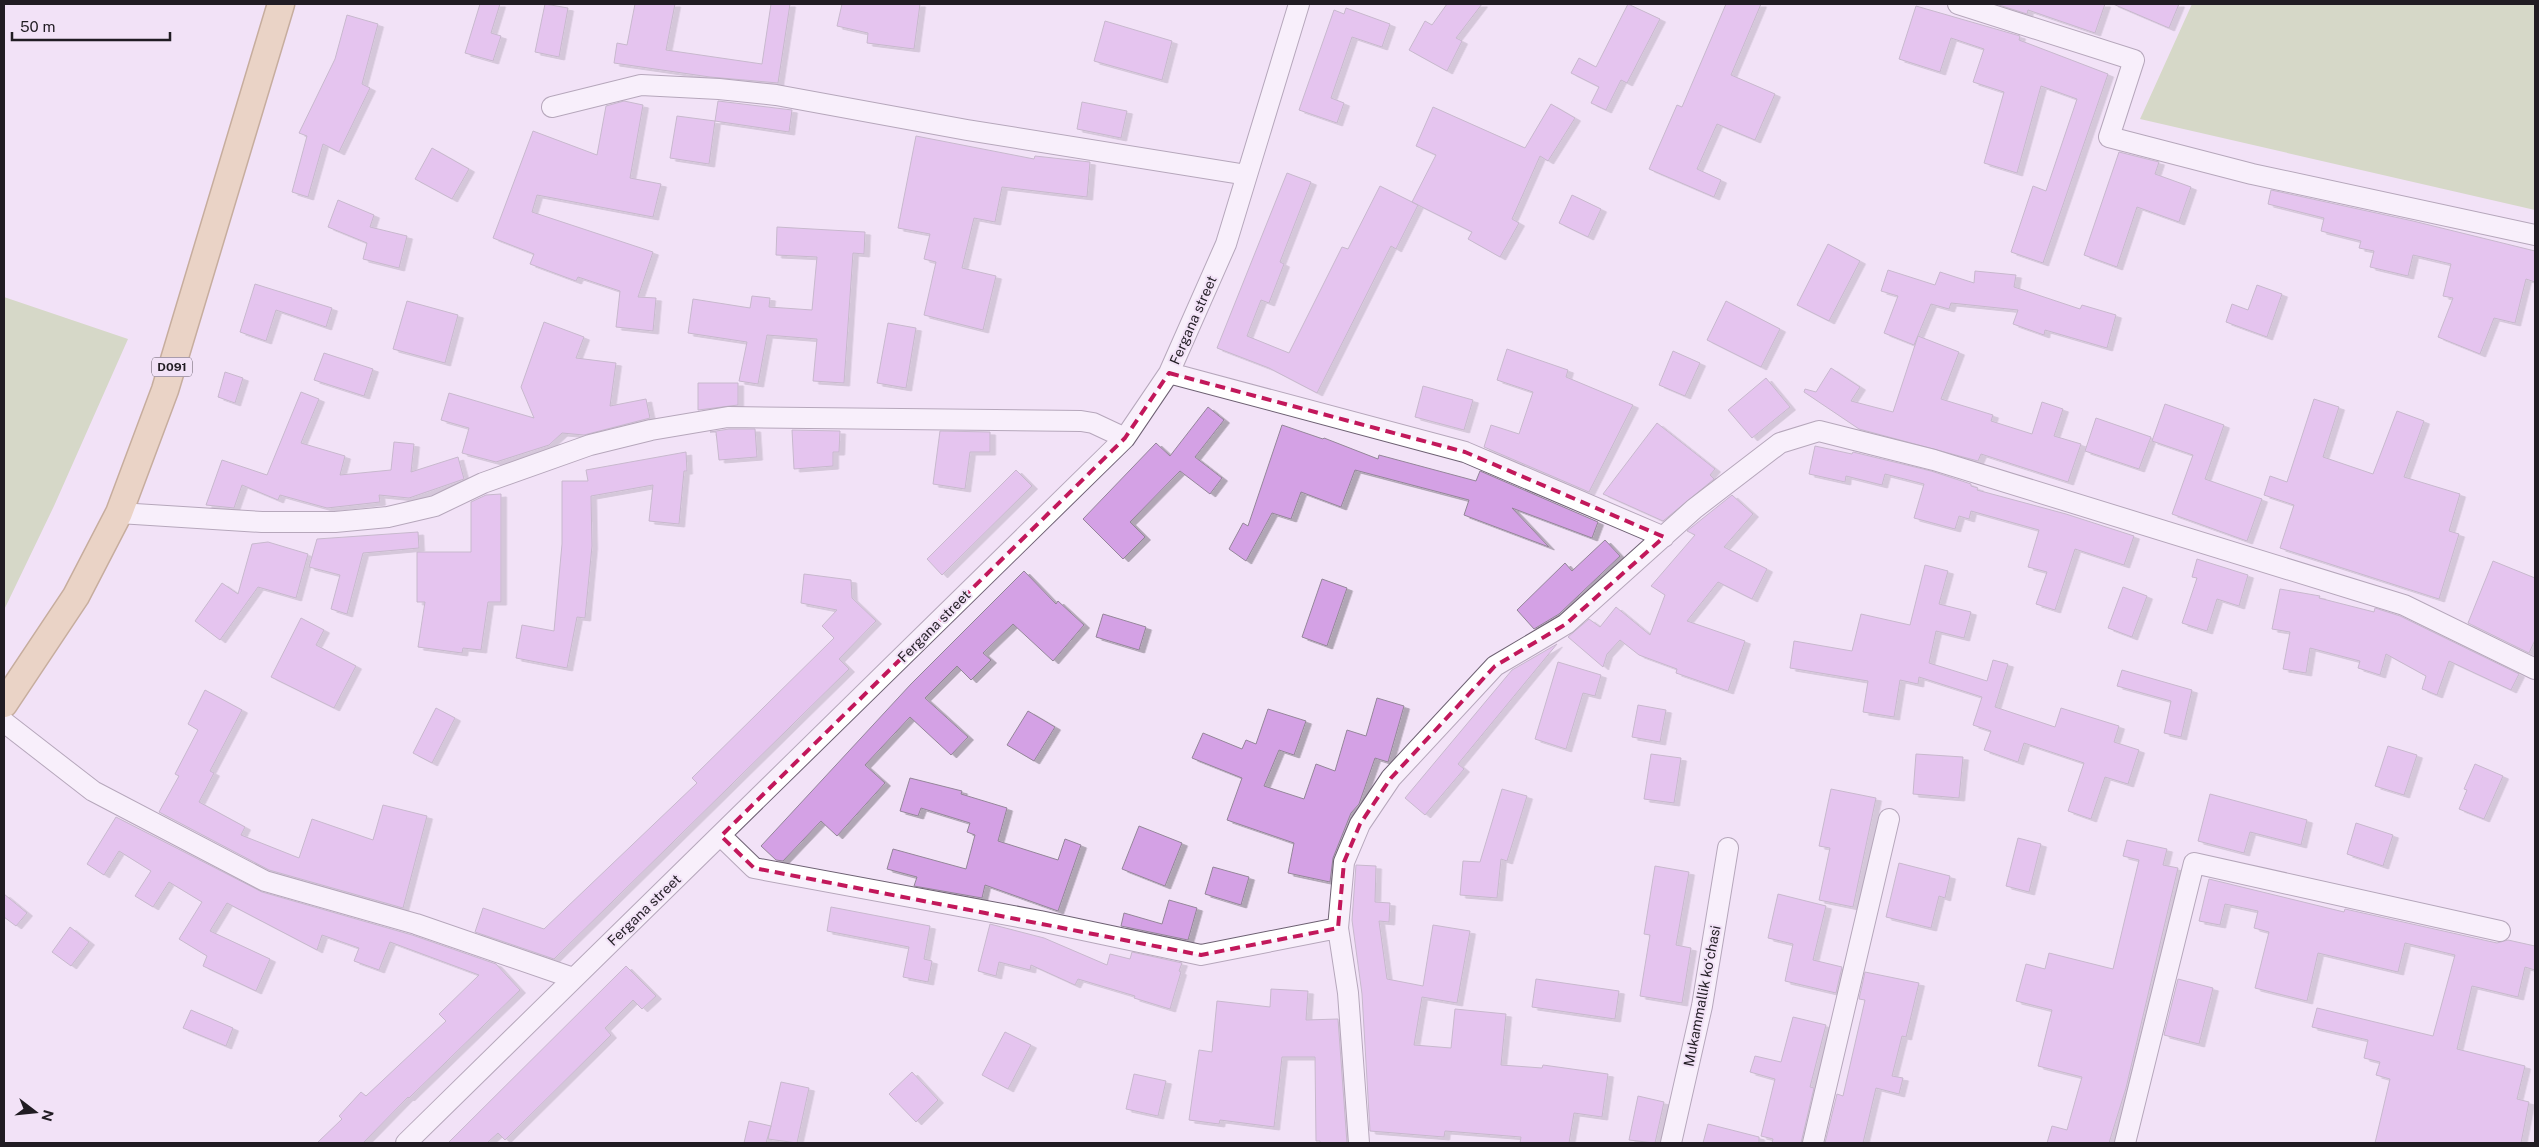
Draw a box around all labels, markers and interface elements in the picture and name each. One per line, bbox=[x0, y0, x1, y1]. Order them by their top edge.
scale bar bbox=[12, 10, 170, 42]
text: 50 m bbox=[20, 18, 55, 35]
street label: Fergana street bbox=[1166, 273, 1220, 367]
road number: D091 bbox=[152, 358, 192, 377]
street label: Fergana street bbox=[895, 587, 973, 665]
street label: Fergana street bbox=[604, 871, 684, 949]
street label: Mukammallik koʻchasi bbox=[1680, 924, 1724, 1068]
north arrow bbox=[10, 1087, 60, 1137]
text: N bbox=[38, 1108, 57, 1123]

